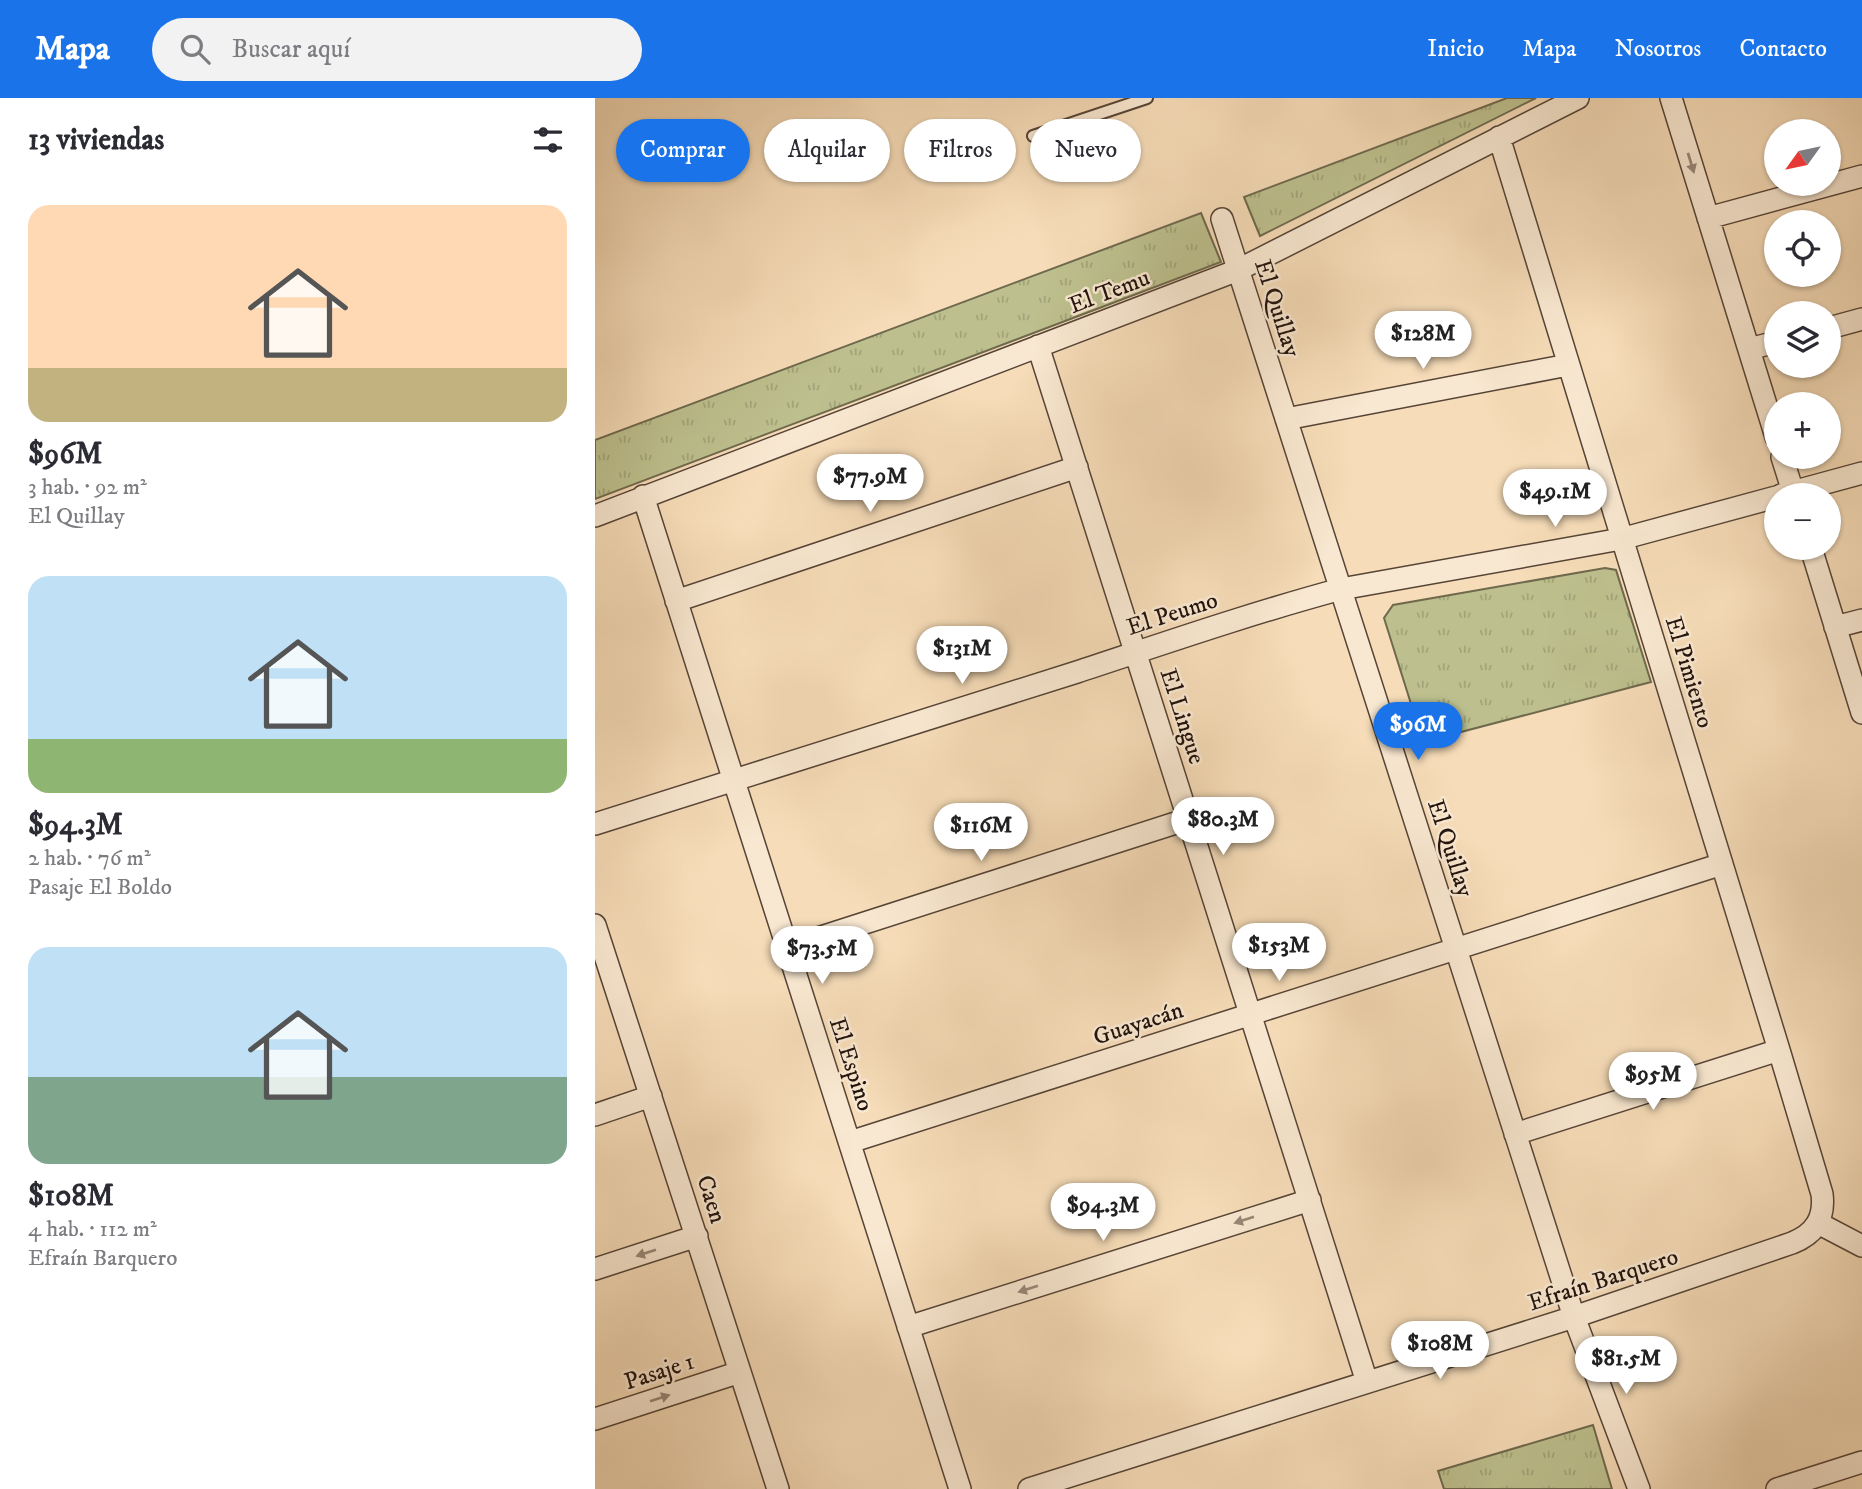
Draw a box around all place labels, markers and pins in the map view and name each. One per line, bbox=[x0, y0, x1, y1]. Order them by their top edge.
pin: $128M bbox=[1374, 312, 1472, 371]
pin: $77.9M bbox=[813, 454, 927, 514]
pin: $49.1M bbox=[1498, 470, 1612, 529]
pin: $131M bbox=[913, 626, 1011, 686]
pin: $96M bbox=[1377, 702, 1459, 762]
pin: $80.3M bbox=[1166, 798, 1280, 857]
pin: $116M bbox=[932, 804, 1030, 863]
pin: $153M bbox=[1230, 924, 1328, 983]
pin: $73.5M bbox=[765, 926, 879, 986]
pin: $95M bbox=[1612, 1052, 1694, 1112]
pin: $94.3M bbox=[1046, 1184, 1160, 1243]
pin: $108M bbox=[1391, 1322, 1489, 1381]
pin: $81.5M bbox=[1569, 1336, 1683, 1396]

